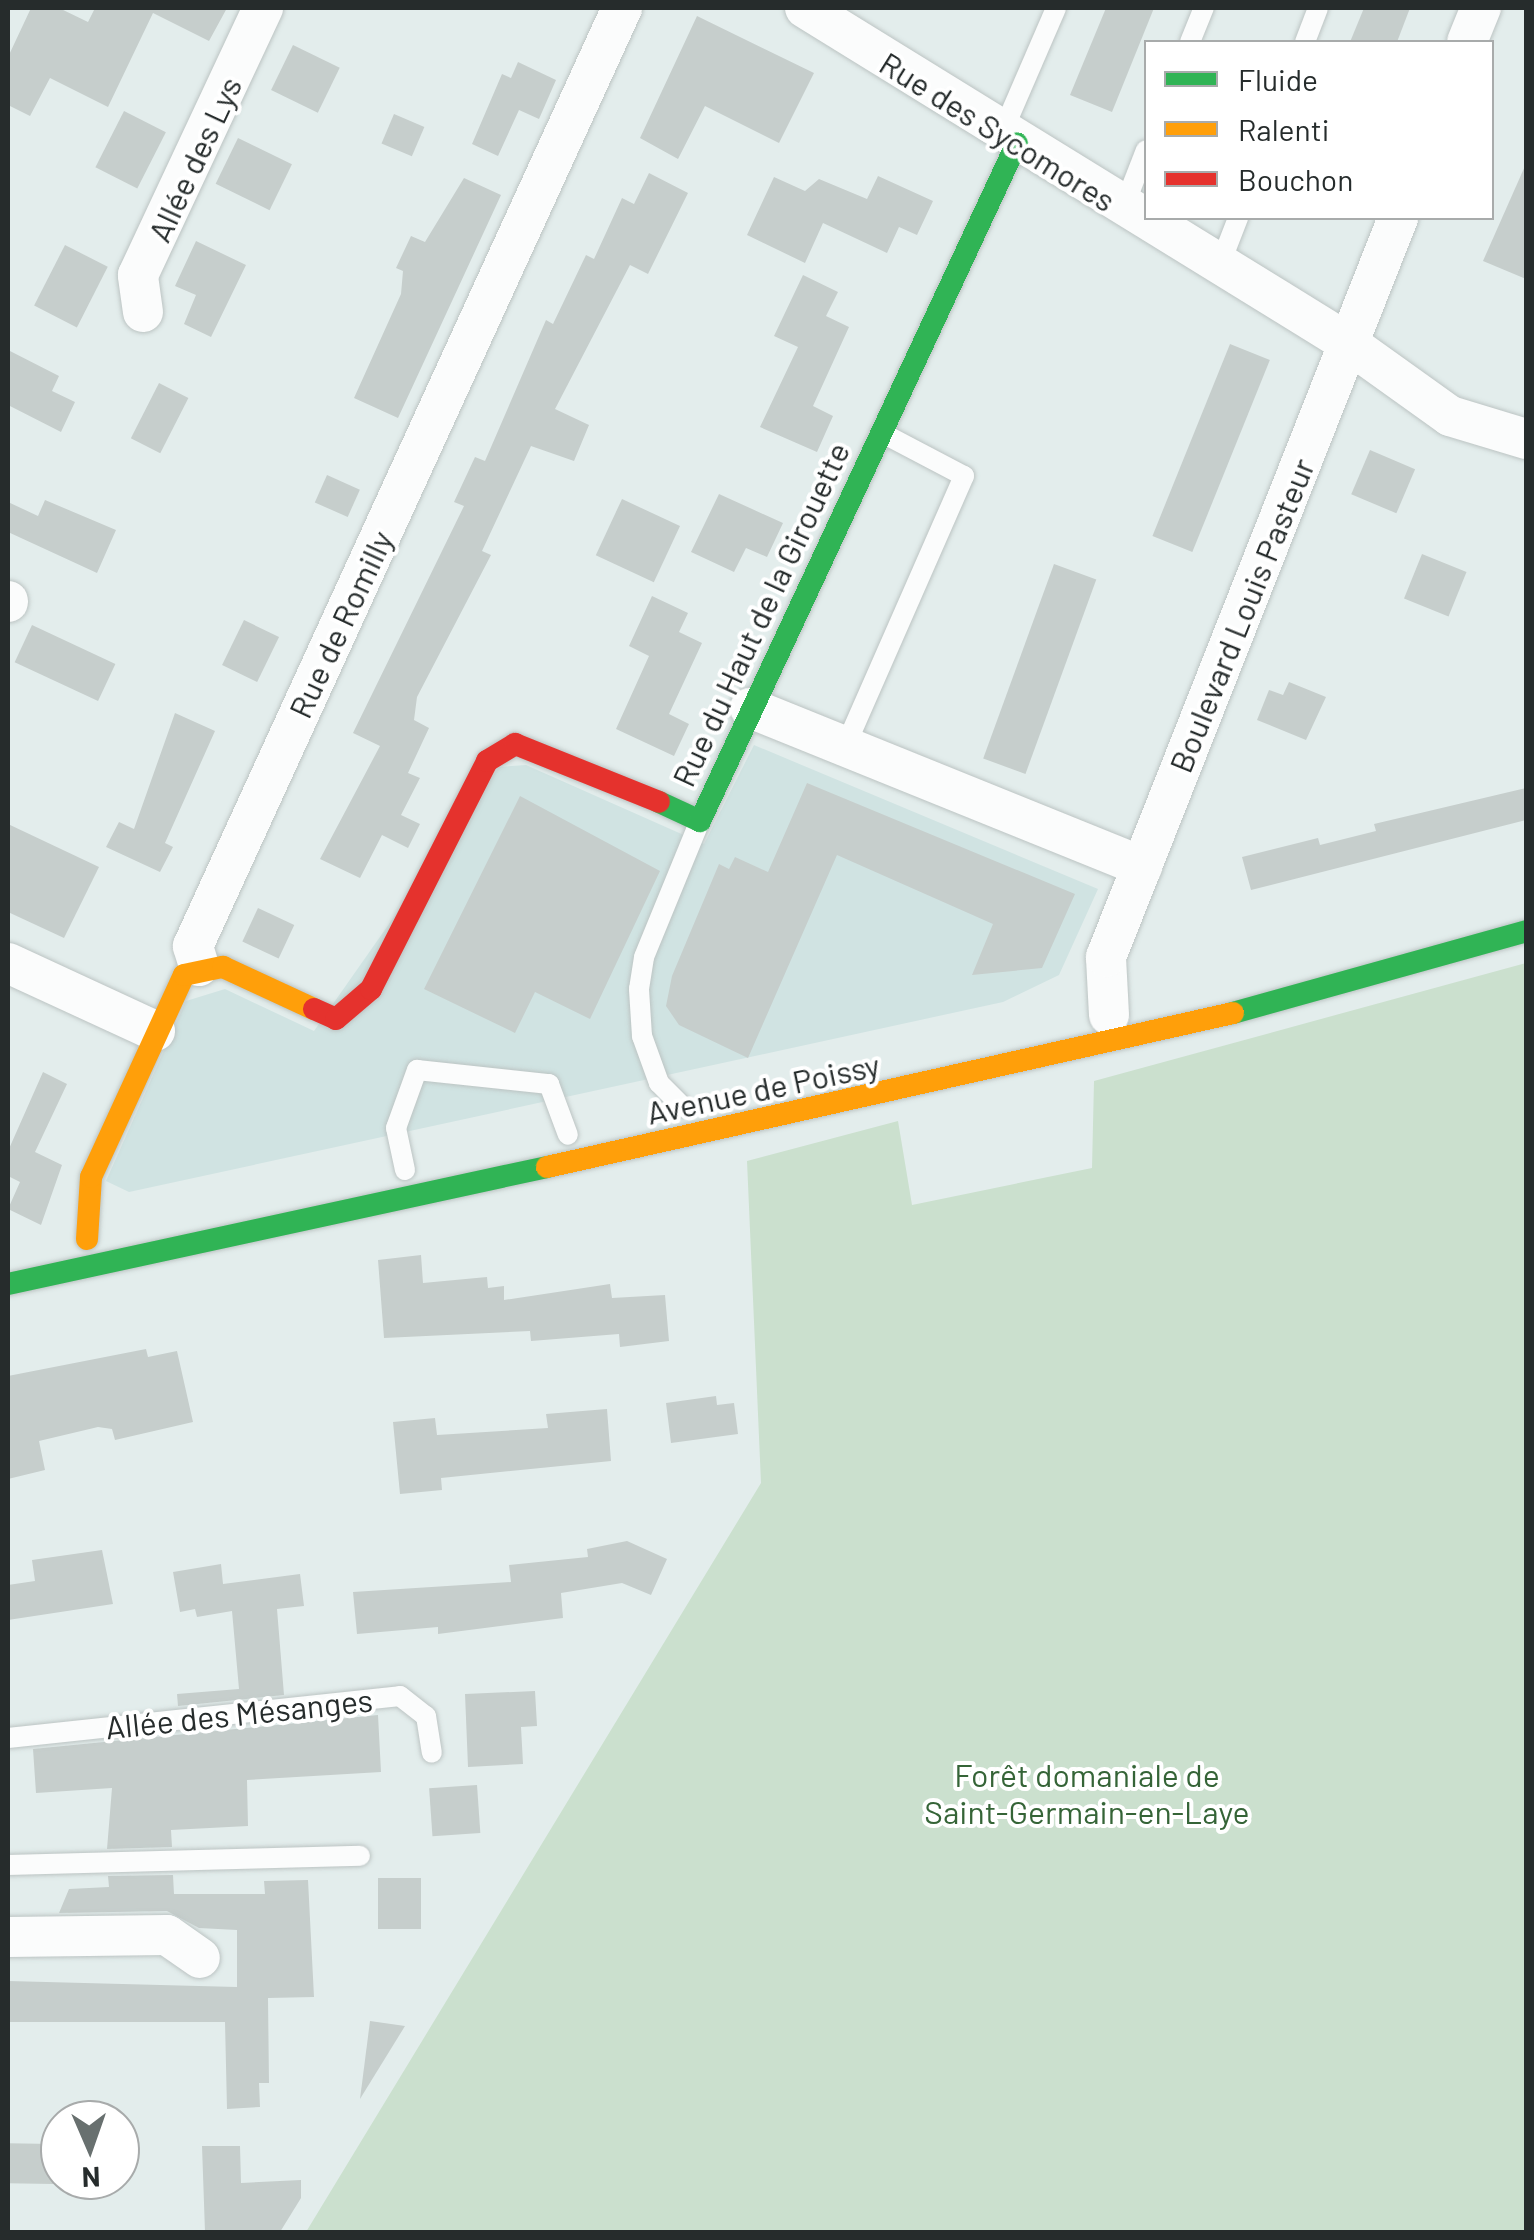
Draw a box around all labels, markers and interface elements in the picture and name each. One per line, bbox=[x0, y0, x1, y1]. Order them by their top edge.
legend bbox=[1144, 40, 1494, 220]
street label: Rue des Sycomores bbox=[873, 43, 1123, 219]
text: Fluide bbox=[1238, 61, 1318, 97]
street label: Allée des Lys bbox=[139, 70, 249, 248]
text: Ralenti bbox=[1238, 111, 1329, 147]
text: Bouchon bbox=[1238, 161, 1353, 197]
street label: Rue du Haut de la Girouette bbox=[663, 436, 857, 792]
street label: Boulevard Louis Pasteur bbox=[1160, 452, 1322, 778]
street label: Rue de Romilly bbox=[280, 524, 400, 724]
street label: Avenue de Poissy bbox=[643, 1045, 883, 1131]
street label: Allée des Mésanges bbox=[103, 1680, 375, 1746]
park label: Forêt domaniale de Saint-Germain-en-Laye bbox=[924, 1756, 1250, 1831]
north arrow bbox=[40, 2100, 140, 2200]
text: N bbox=[81, 2161, 101, 2195]

